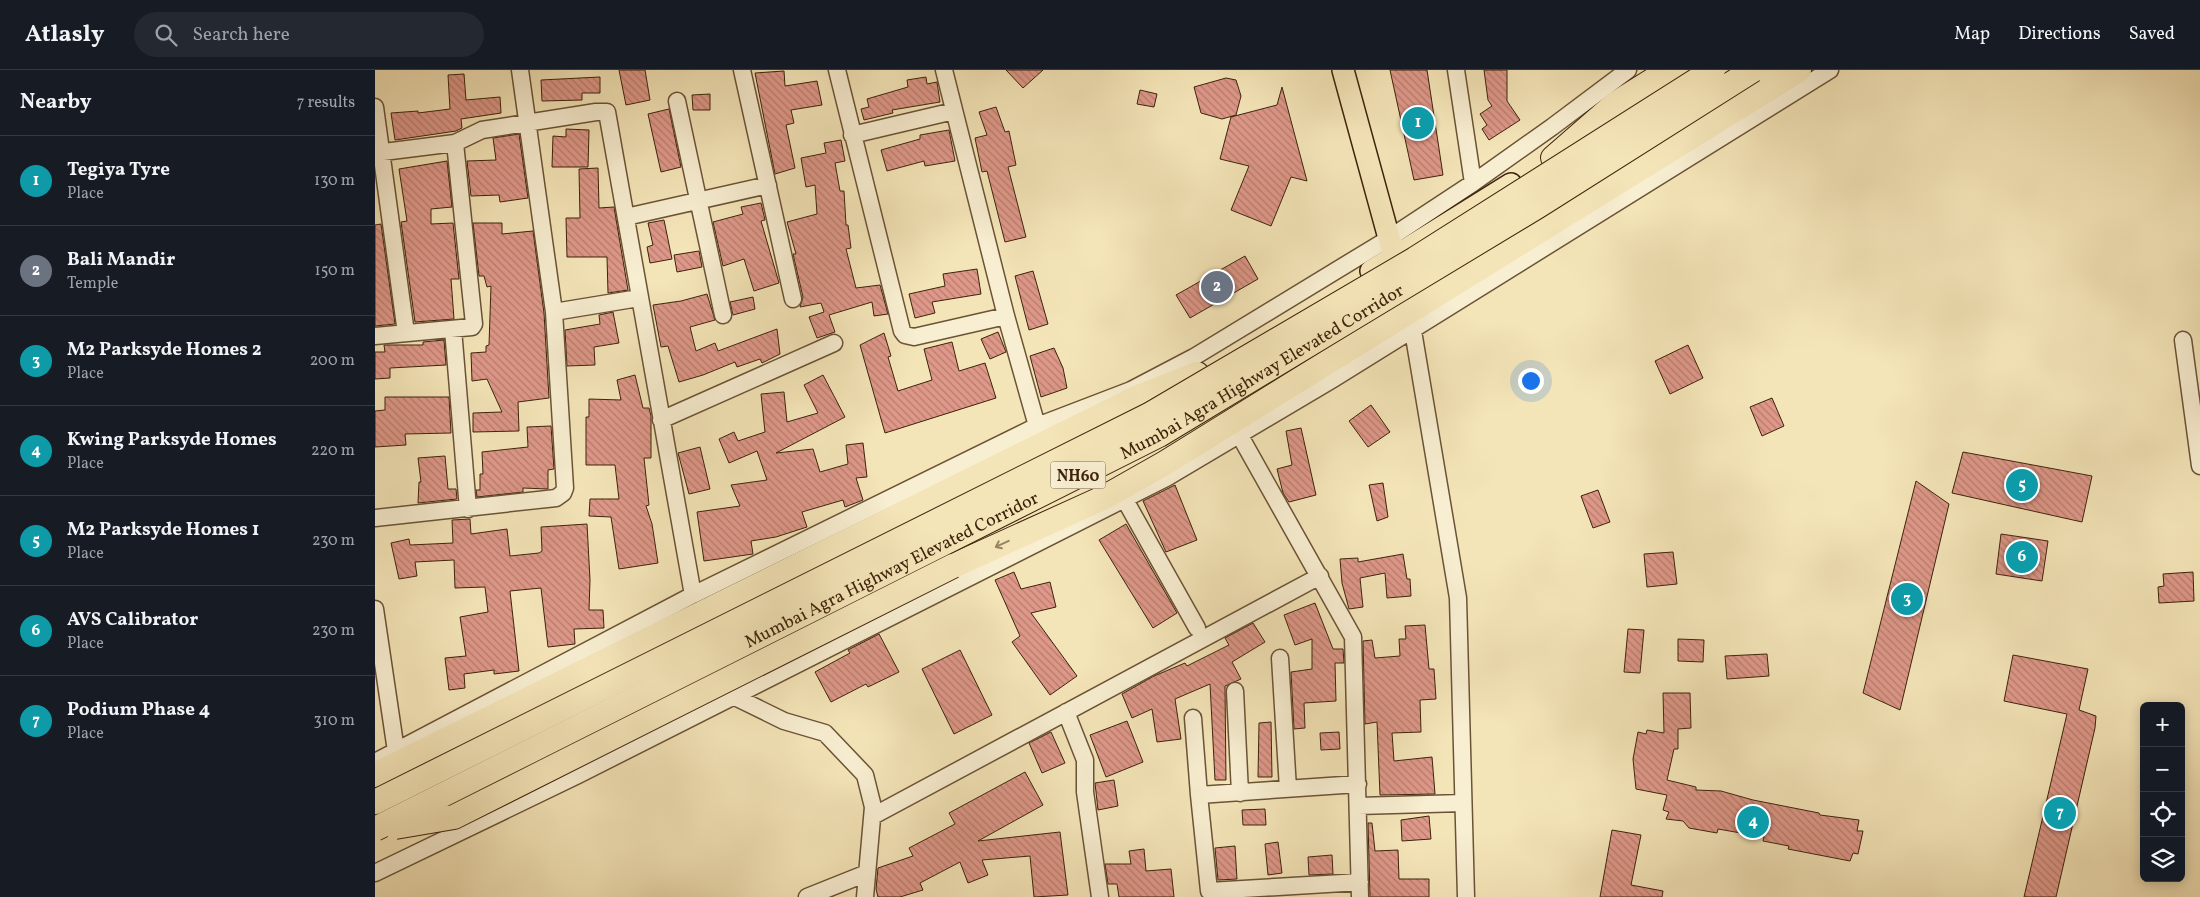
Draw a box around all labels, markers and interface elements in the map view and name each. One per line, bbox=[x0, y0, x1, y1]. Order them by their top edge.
search box bbox=[134, 12, 484, 57]
text: Atlasly bbox=[25, 18, 104, 52]
icon: search bbox=[152, 21, 180, 49]
text: Search here bbox=[192, 22, 290, 48]
text: Map bbox=[1954, 22, 1990, 47]
text: Directions bbox=[2018, 22, 2101, 47]
text: Saved bbox=[2129, 22, 2175, 47]
text: Nearby bbox=[20, 88, 91, 117]
text: 7 results bbox=[297, 92, 355, 114]
pin: 1 bbox=[1402, 104, 1434, 142]
text: Tegiya Tyre bbox=[67, 157, 170, 183]
text: 1 bbox=[33, 170, 39, 192]
text: 130 m bbox=[314, 170, 355, 192]
text: Place bbox=[67, 183, 104, 205]
text: Bali Mandir bbox=[67, 247, 175, 273]
text: 2 bbox=[32, 260, 40, 282]
text: 150 m bbox=[314, 260, 355, 282]
pin: 2 bbox=[1201, 268, 1233, 306]
text: Temple bbox=[67, 273, 118, 295]
street label: Mumbai Agra Highway Elevated Corridor bbox=[1116, 279, 1409, 467]
text: M2 Parksyde Homes 2 bbox=[67, 337, 262, 363]
text: 3 bbox=[32, 350, 40, 372]
text: 200 m bbox=[310, 350, 355, 372]
text: Place bbox=[67, 363, 104, 385]
your location bbox=[1518, 368, 1544, 394]
text: Kwing Parksyde Homes bbox=[67, 427, 277, 453]
text: 4 bbox=[31, 440, 41, 462]
text: 220 m bbox=[311, 440, 355, 462]
text: Place bbox=[67, 453, 104, 475]
road number: NH60 bbox=[1051, 462, 1105, 488]
pin: 5 bbox=[2006, 466, 2038, 504]
street label: Mumbai Agra Highway Elevated Corridor bbox=[741, 486, 1044, 655]
text: M2 Parksyde Homes 1 bbox=[67, 517, 259, 543]
text: 5 bbox=[32, 530, 40, 552]
text: 230 m bbox=[312, 530, 355, 552]
pin: 6 bbox=[2006, 538, 2038, 576]
one-way arrow bbox=[995, 539, 1010, 549]
text: Place bbox=[67, 543, 104, 565]
pin: 3 bbox=[1891, 580, 1923, 618]
text: AVS Calibrator bbox=[67, 607, 198, 633]
text: 6 bbox=[32, 620, 40, 642]
text: 230 m bbox=[312, 620, 355, 642]
text: Place bbox=[67, 633, 104, 655]
text: Podium Phase 4 bbox=[67, 697, 210, 723]
map controls bbox=[2140, 702, 2185, 882]
button: + bbox=[2140, 702, 2185, 747]
text: 7 bbox=[32, 710, 40, 732]
text: 310 m bbox=[314, 710, 355, 732]
text: Place bbox=[67, 723, 104, 745]
button: − bbox=[2140, 747, 2185, 792]
button: locate bbox=[2140, 792, 2185, 837]
pin: 7 bbox=[2044, 794, 2076, 832]
pin: 4 bbox=[1737, 803, 1769, 841]
button: layers bbox=[2140, 837, 2185, 882]

